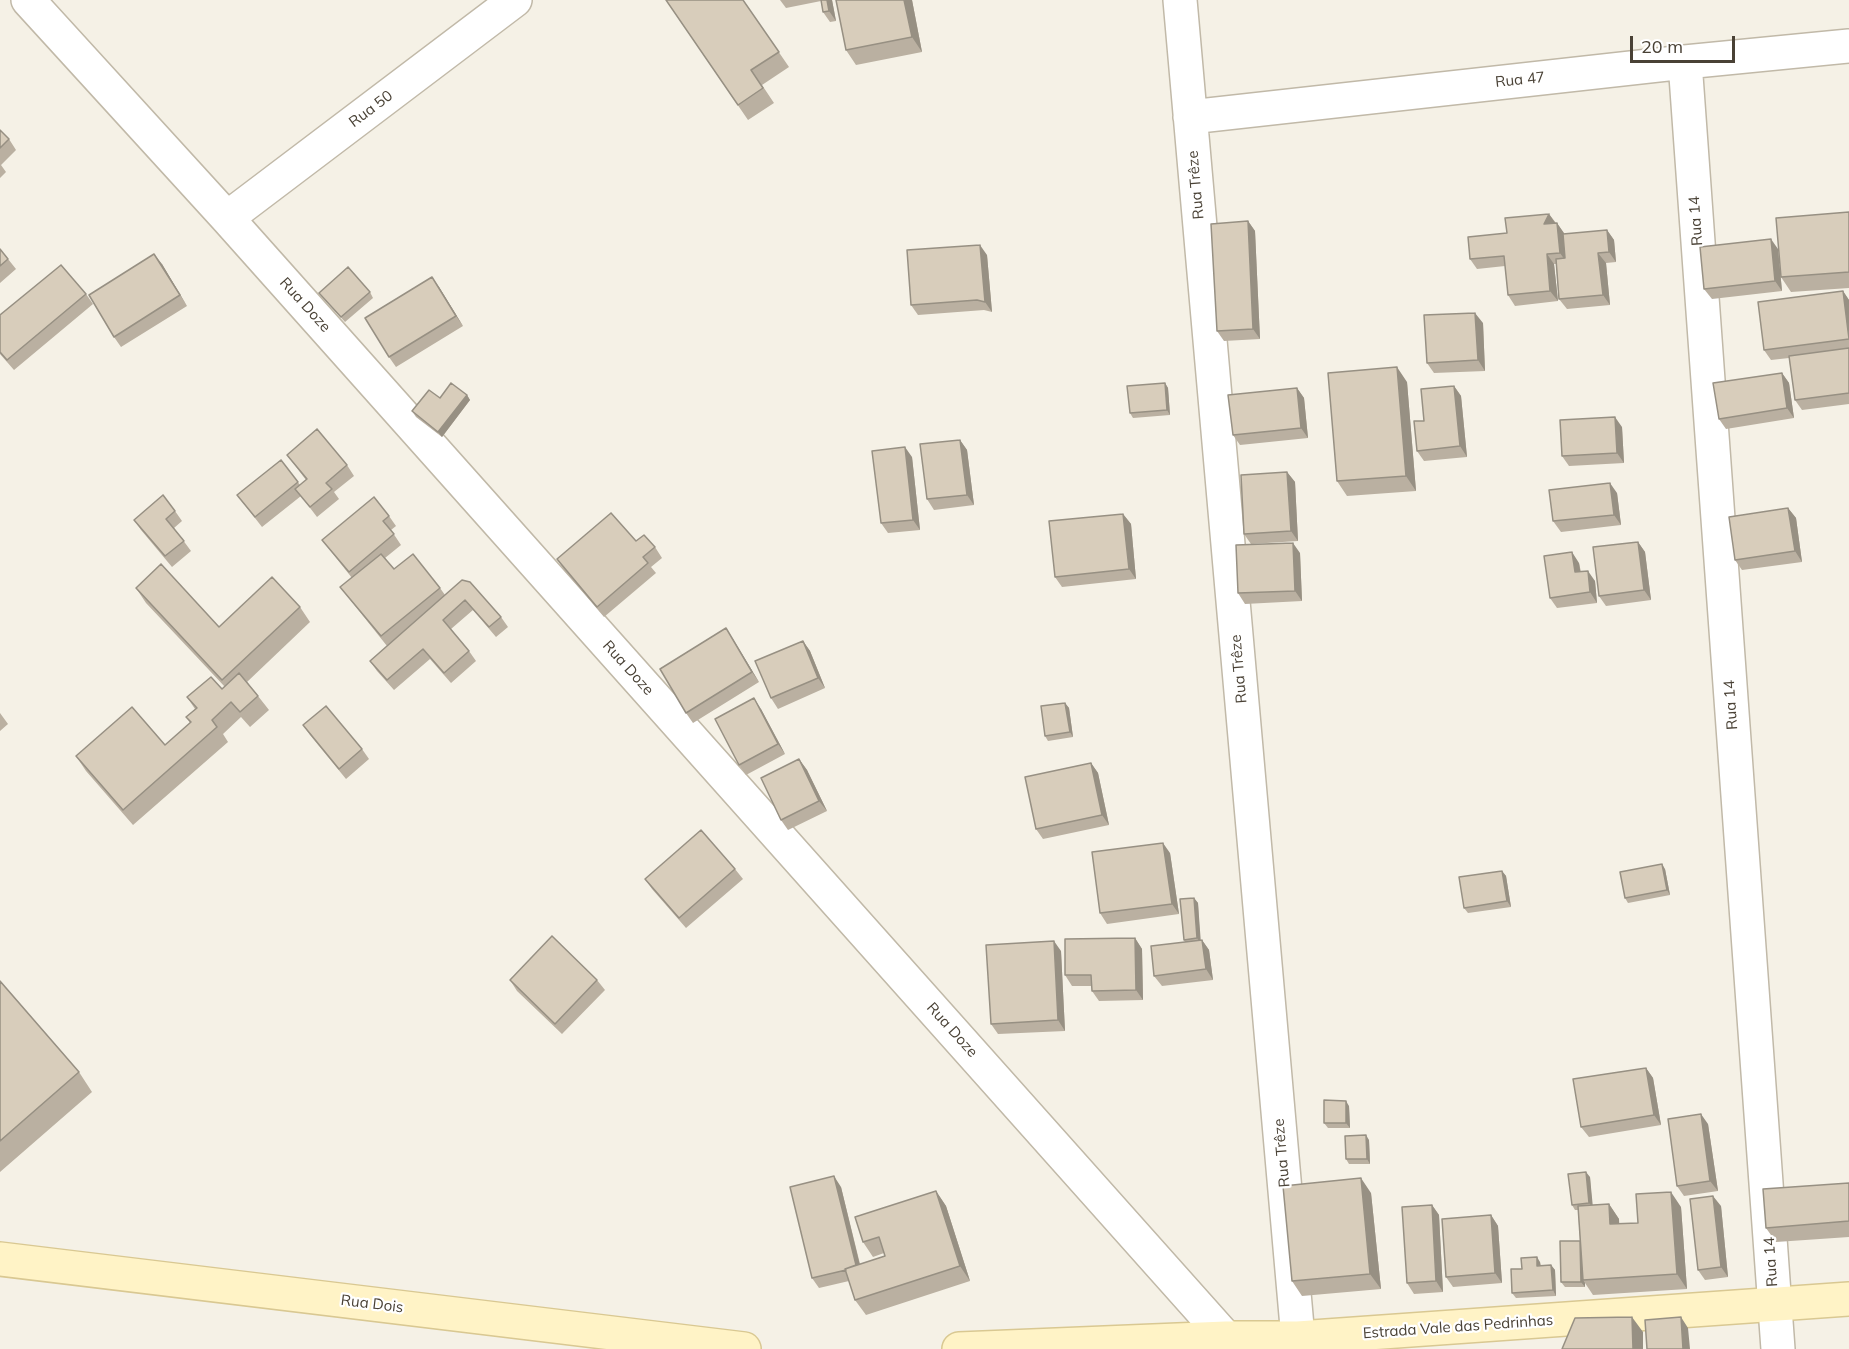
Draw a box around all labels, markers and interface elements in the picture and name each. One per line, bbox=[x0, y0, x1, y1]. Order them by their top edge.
scale bar bbox=[1633, 24, 1738, 62]
text: 20 m bbox=[1641, 35, 1683, 58]
street label: Rua 47 bbox=[1494, 68, 1546, 92]
street label: Rua 50 bbox=[346, 87, 396, 131]
street label: Rua Trêze bbox=[1184, 150, 1208, 220]
street label: Rua 14 bbox=[1685, 195, 1707, 247]
street label: Rua Doze bbox=[276, 274, 334, 336]
street label: Rua Trêze bbox=[1227, 634, 1251, 704]
street label: Rua Doze bbox=[599, 637, 657, 699]
street label: Rua 14 bbox=[1720, 679, 1742, 731]
street label: Rua Doze bbox=[923, 999, 981, 1061]
street label: Rua Trêze bbox=[1270, 1118, 1294, 1188]
street label: Rua 14 bbox=[1760, 1236, 1782, 1288]
street label: Rua Dois bbox=[340, 1291, 404, 1317]
street label: Estrada Vale das Pedrinhas bbox=[1362, 1311, 1554, 1343]

